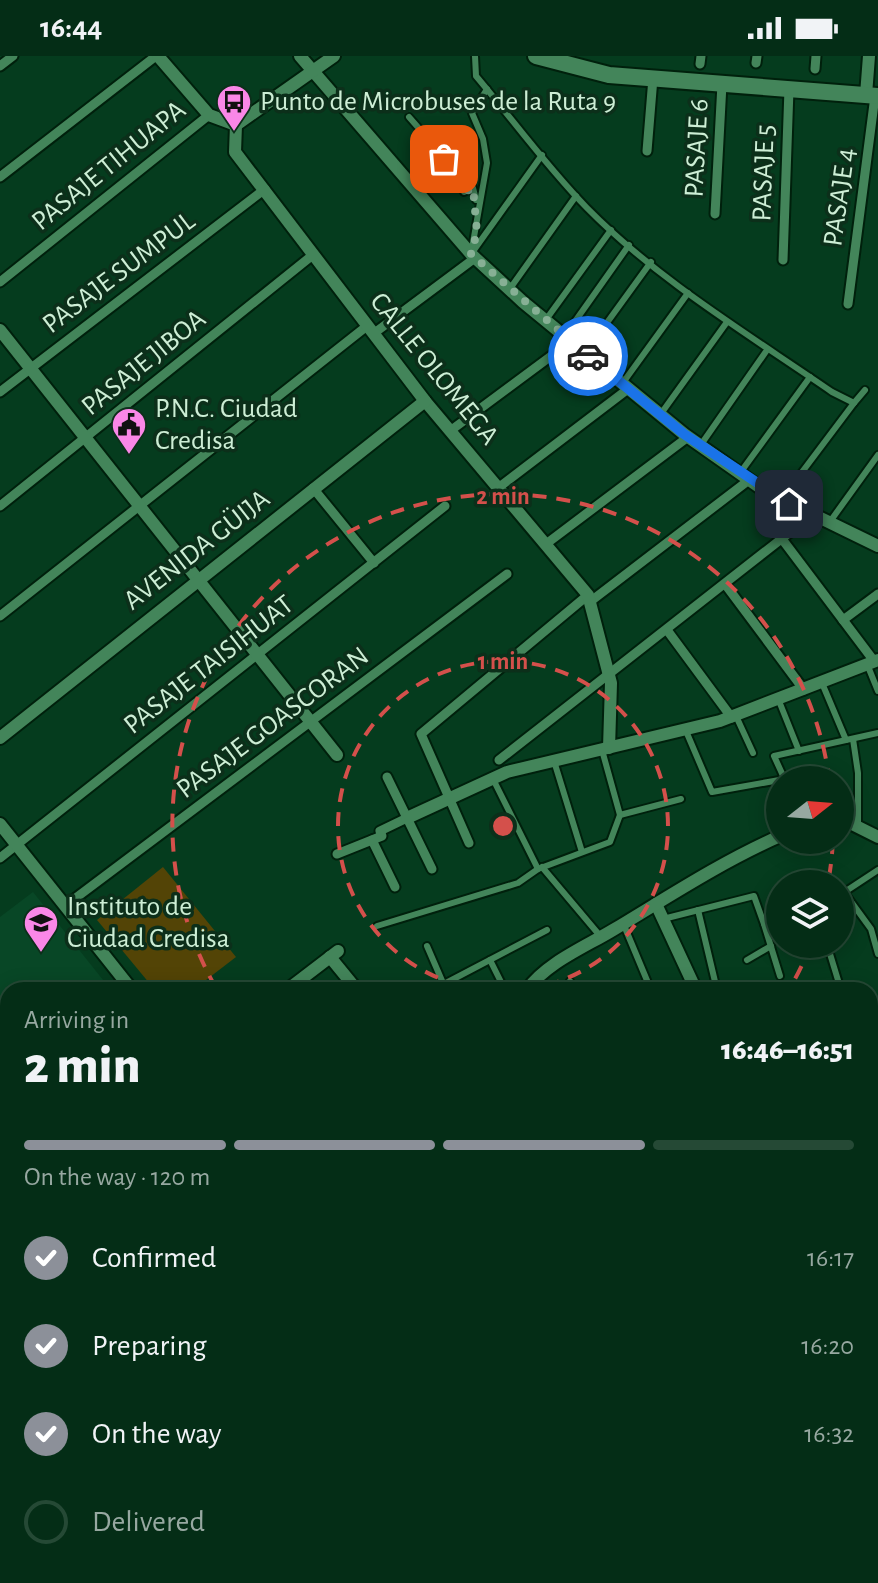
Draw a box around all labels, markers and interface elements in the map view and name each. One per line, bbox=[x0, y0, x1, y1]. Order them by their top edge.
text: 16:44 bbox=[40, 13, 102, 43]
bus stop icon: Punto de Microbuses de la Ruta 9 bbox=[215, 83, 253, 133]
place label: Punto de Microbuses de la Ruta 9 bbox=[260, 88, 616, 116]
street label: PASAJE TIHUAPA bbox=[27, 96, 191, 236]
street label: PASAJE 6 bbox=[680, 98, 714, 198]
street label: PASAJE 5 bbox=[748, 124, 780, 222]
pin bbox=[410, 125, 478, 193]
icon: bag bbox=[422, 137, 466, 181]
street label: PASAJE 4 bbox=[819, 146, 861, 248]
street label: PASAJE SUMPUL bbox=[38, 207, 200, 339]
street label: CALLE OLOMEGA bbox=[364, 288, 504, 450]
street label: PASAJE JIBOA bbox=[77, 305, 211, 421]
courier bbox=[548, 316, 628, 396]
icon: car bbox=[566, 334, 610, 378]
place label: P.N.C. Ciudad Credisa bbox=[155, 395, 297, 455]
public building icon: P.N.C. Ciudad Credisa bbox=[110, 406, 148, 456]
pin bbox=[755, 470, 823, 538]
icon: home bbox=[767, 482, 811, 526]
street label: AVENIDA GÜIJA bbox=[118, 483, 275, 615]
text: 2 min bbox=[476, 485, 530, 509]
street label: PASAJE TAISIHUAT bbox=[119, 590, 299, 740]
street label: PASAJE GOASCORAN bbox=[172, 642, 374, 804]
text: 1 min bbox=[478, 650, 528, 674]
north arrow bbox=[766, 766, 854, 854]
map controls bbox=[766, 766, 854, 958]
centre of rings bbox=[489, 812, 517, 840]
button: layers bbox=[766, 870, 854, 958]
place label: Instituto de Ciudad Credisa bbox=[67, 893, 230, 953]
school or university icon: Instituto de Ciudad Credisa bbox=[22, 904, 60, 954]
text: Arriving in bbox=[24, 1007, 129, 1033]
text: 16:46–16:51 bbox=[721, 1035, 854, 1065]
text: 2 min bbox=[24, 1040, 140, 1092]
text: On the way · 120 m bbox=[24, 1164, 210, 1190]
icon: check bbox=[24, 1236, 68, 1280]
text: Confirmed bbox=[92, 1243, 216, 1273]
text: 16:17 bbox=[807, 1245, 854, 1271]
icon: check bbox=[24, 1324, 68, 1368]
text: Preparing bbox=[92, 1331, 207, 1361]
text: 16:20 bbox=[801, 1333, 854, 1359]
icon: check bbox=[24, 1412, 68, 1456]
text: On the way bbox=[92, 1419, 221, 1449]
text: 16:32 bbox=[804, 1421, 854, 1447]
text: Delivered bbox=[92, 1507, 205, 1537]

